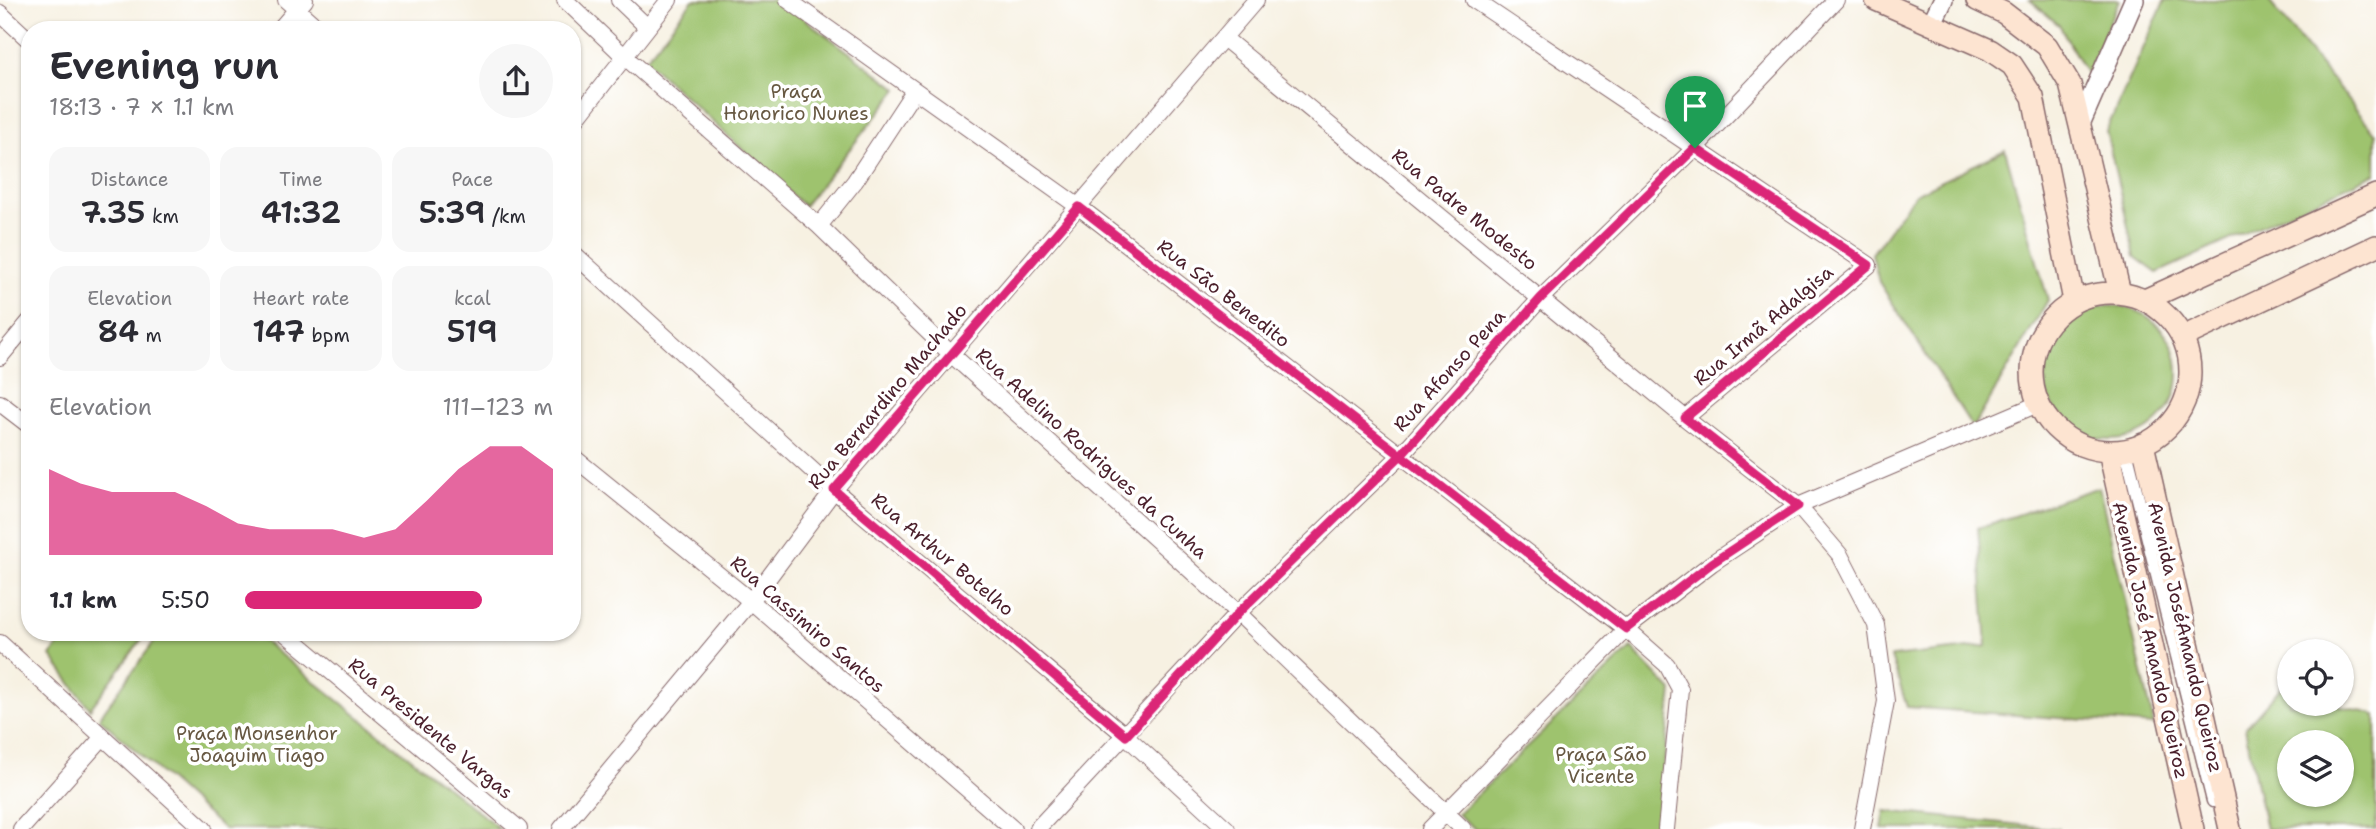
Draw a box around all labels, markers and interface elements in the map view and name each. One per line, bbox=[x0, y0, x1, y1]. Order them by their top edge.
text: Evening run bbox=[49, 40, 279, 91]
button: share bbox=[479, 44, 553, 118]
pin bbox=[1665, 76, 1725, 148]
park label: Praça Honorico Nunes bbox=[723, 79, 869, 126]
icon: arrive bbox=[1676, 87, 1714, 125]
text: 18:13 · 7 × 1.1 km bbox=[49, 92, 234, 122]
street label: Rua Padre Modesto bbox=[1387, 143, 1543, 276]
text: Distance bbox=[91, 167, 169, 192]
text: Time bbox=[279, 167, 323, 192]
text: Pace bbox=[451, 167, 493, 192]
text: 7.35 bbox=[81, 192, 145, 233]
text: 41:32 bbox=[261, 192, 341, 233]
text: 5:39 bbox=[419, 192, 485, 233]
text: km bbox=[145, 204, 179, 229]
text: /km bbox=[485, 204, 526, 229]
street label: Rua São Benedito bbox=[1152, 234, 1295, 353]
street label: Rua Irmã Adalgisa bbox=[1688, 259, 1839, 391]
text: Elevation bbox=[87, 286, 172, 311]
text: Heart rate bbox=[253, 286, 349, 311]
text: kcal bbox=[454, 286, 491, 311]
street label: Rua Bernardino Machado bbox=[802, 298, 973, 494]
street label: Rua Afonso Pena bbox=[1388, 304, 1511, 437]
text: 84 bbox=[98, 311, 139, 352]
text: 147 bbox=[252, 311, 305, 352]
text: 519 bbox=[447, 311, 498, 352]
text: m bbox=[139, 323, 162, 348]
text: bpm bbox=[305, 323, 350, 348]
street label: Rua Adelino Rodrigues da Cunha bbox=[970, 342, 1213, 564]
text: Elevation bbox=[49, 392, 152, 422]
text: 111–123 m bbox=[443, 392, 553, 422]
street label: Rua Arthur Botelho bbox=[866, 487, 1019, 622]
street label: Avenida José Amando Queiroz bbox=[2106, 499, 2195, 781]
street label: Avenida JoséAmando Queiroz bbox=[2142, 500, 2229, 775]
street label: Rua Cassimiro Santos bbox=[725, 550, 890, 699]
text: 1.1 km bbox=[49, 585, 117, 615]
text: 5:50 bbox=[161, 585, 210, 615]
map controls bbox=[2277, 639, 2354, 807]
button: locate bbox=[2277, 639, 2354, 716]
street label: Rua Presidente Vargas bbox=[343, 652, 518, 805]
park label: Praça Monsenhor Joaquim Tiago bbox=[176, 721, 338, 768]
button: layers bbox=[2277, 730, 2354, 807]
park label: Praça São Vicente bbox=[1555, 742, 1647, 789]

